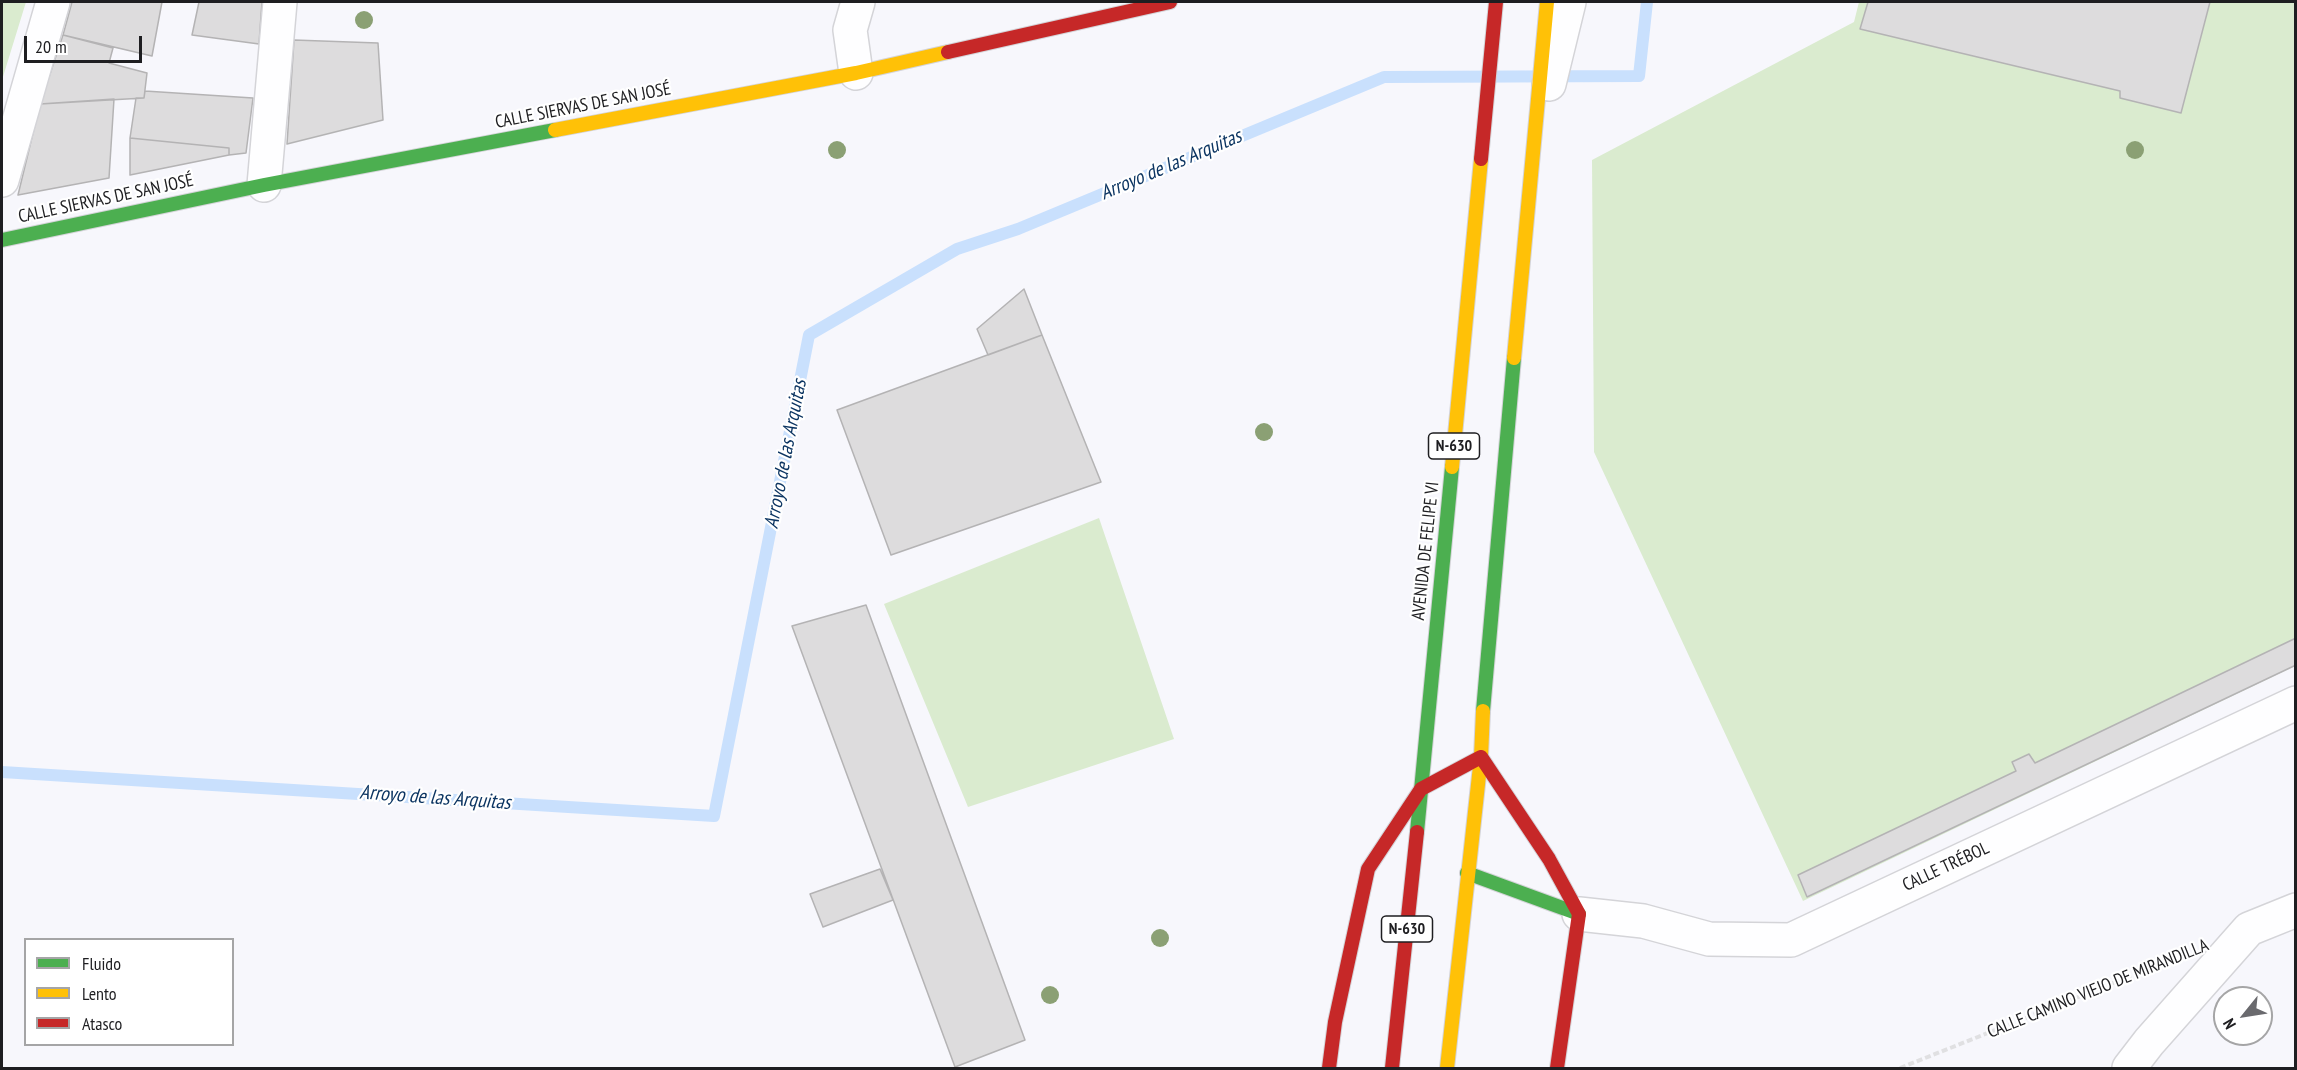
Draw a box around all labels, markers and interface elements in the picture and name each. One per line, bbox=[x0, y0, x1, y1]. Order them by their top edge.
scale bar bbox=[27, 24, 146, 62]
text: 20 m bbox=[35, 35, 67, 58]
street label: CALLE SIERVAS DE SAN JOSÉ bbox=[493, 78, 673, 134]
water label: Arroyo de las Arquitas bbox=[1097, 124, 1245, 206]
street label: CALLE SIERVAS DE SAN JOSÉ bbox=[17, 170, 195, 228]
water label: Arroyo de las Arquitas bbox=[760, 378, 812, 530]
road number: N-630 bbox=[1428, 433, 1480, 459]
street label: AVENIDA DE FELIPE VI bbox=[1408, 481, 1444, 621]
water label: Arroyo de las Arquitas bbox=[359, 781, 511, 815]
street label: CALLE TRÉBOL bbox=[1899, 838, 1993, 896]
road number: N-630 bbox=[1382, 916, 1432, 942]
street label: CALLE CAMINO VIEJO DE MIRANDILLA bbox=[1984, 935, 2212, 1043]
legend bbox=[24, 938, 234, 1046]
text: Fluido bbox=[82, 952, 121, 975]
text: Lento bbox=[82, 982, 117, 1005]
north arrow bbox=[2213, 986, 2273, 1046]
text: Atasco bbox=[82, 1012, 122, 1035]
text: N bbox=[2218, 1015, 2240, 1033]

